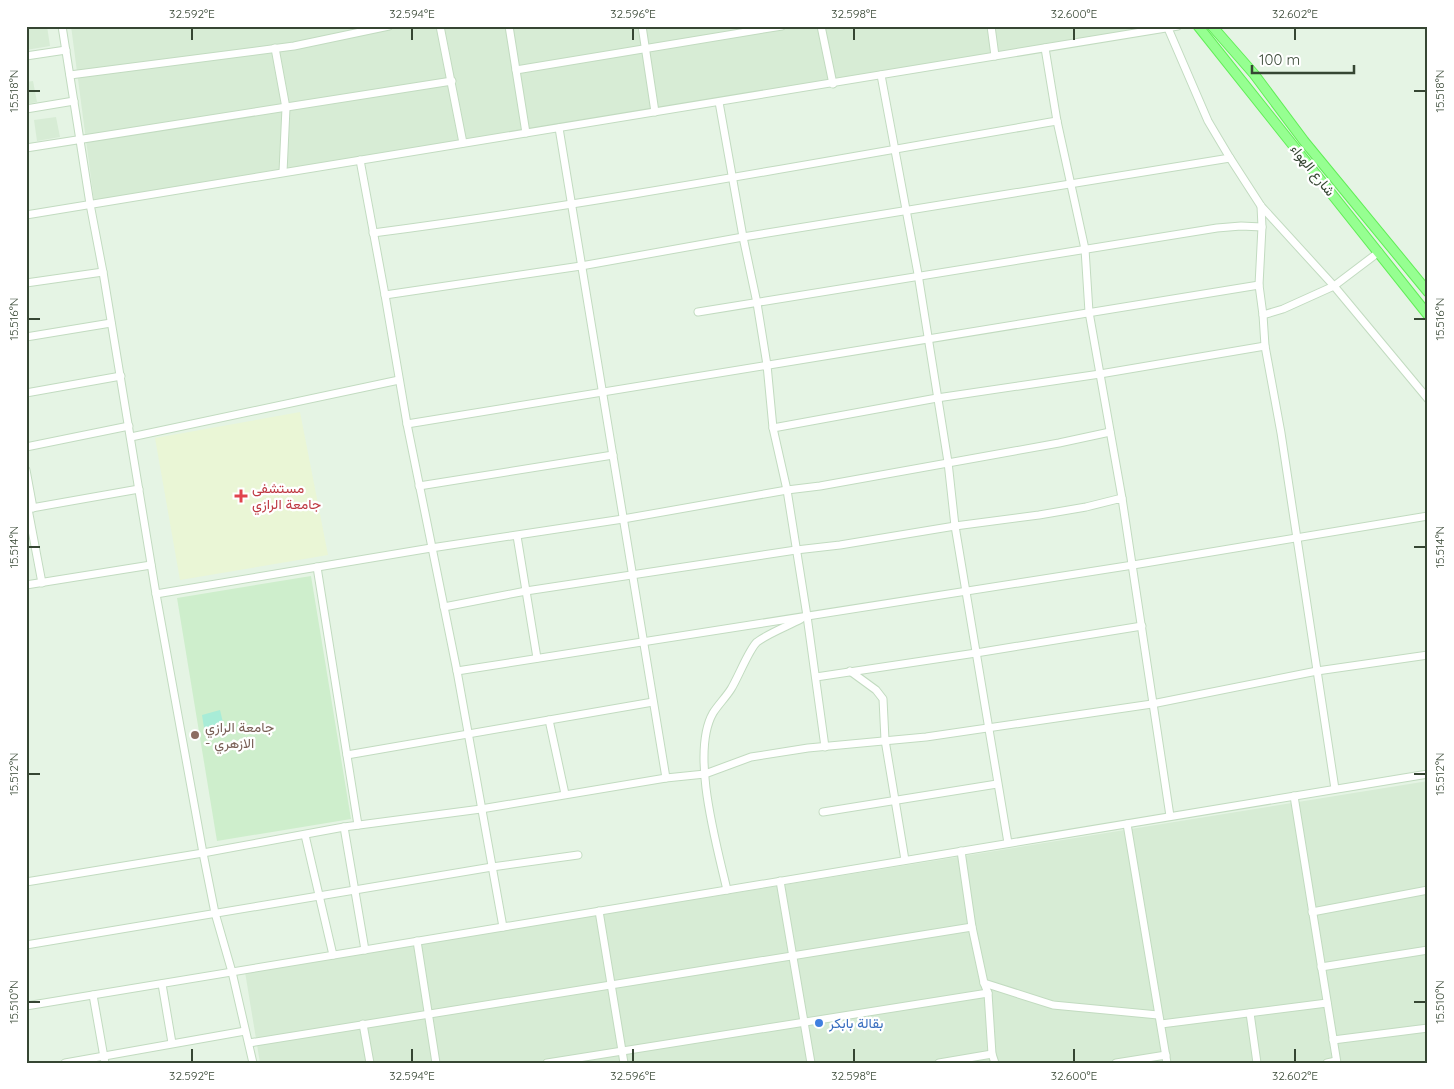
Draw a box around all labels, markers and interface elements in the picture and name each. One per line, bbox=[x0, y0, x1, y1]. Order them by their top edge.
text: 32.592°E bbox=[169, 6, 215, 21]
text: 32.594°E bbox=[389, 6, 435, 21]
text: 32.596°E bbox=[610, 6, 656, 21]
text: 32.598°E bbox=[831, 6, 877, 21]
text: 32.600°E bbox=[1051, 6, 1098, 21]
text: 32.602°E bbox=[1272, 6, 1318, 21]
scale bar bbox=[1252, 42, 1354, 74]
text: 100 m bbox=[1259, 50, 1300, 69]
text: 15.518°N bbox=[6, 69, 21, 113]
text: 15.518°N bbox=[1432, 69, 1447, 113]
street label: شارع الهواء bbox=[1285, 140, 1339, 201]
text: 15.516°N bbox=[6, 297, 21, 341]
text: 15.516°N bbox=[1432, 297, 1447, 341]
place label: مستشفى جامعة الرازي bbox=[252, 479, 321, 516]
marker: مستشفى جامعة الرازي bbox=[234, 489, 248, 503]
text: 15.514°N bbox=[6, 526, 21, 568]
text: 15.514°N bbox=[1432, 526, 1447, 568]
place label: جامعة الرازي - الازهري bbox=[205, 718, 274, 755]
marker: جامعة الرازي - الازهري bbox=[189, 729, 201, 741]
text: 15.512°N bbox=[6, 752, 21, 796]
text: 15.512°N bbox=[1432, 752, 1447, 796]
text: 15.510°N bbox=[6, 980, 21, 1024]
text: 15.510°N bbox=[1432, 980, 1447, 1024]
place label: بقالة بابكر bbox=[828, 1014, 883, 1032]
marker: بقالة بابكر bbox=[813, 1017, 825, 1029]
text: 32.592°E bbox=[169, 1068, 215, 1083]
text: 32.594°E bbox=[389, 1068, 435, 1083]
text: 32.596°E bbox=[610, 1068, 656, 1083]
text: 32.598°E bbox=[831, 1068, 877, 1083]
text: 32.600°E bbox=[1051, 1068, 1098, 1083]
text: 32.602°E bbox=[1272, 1068, 1318, 1083]

